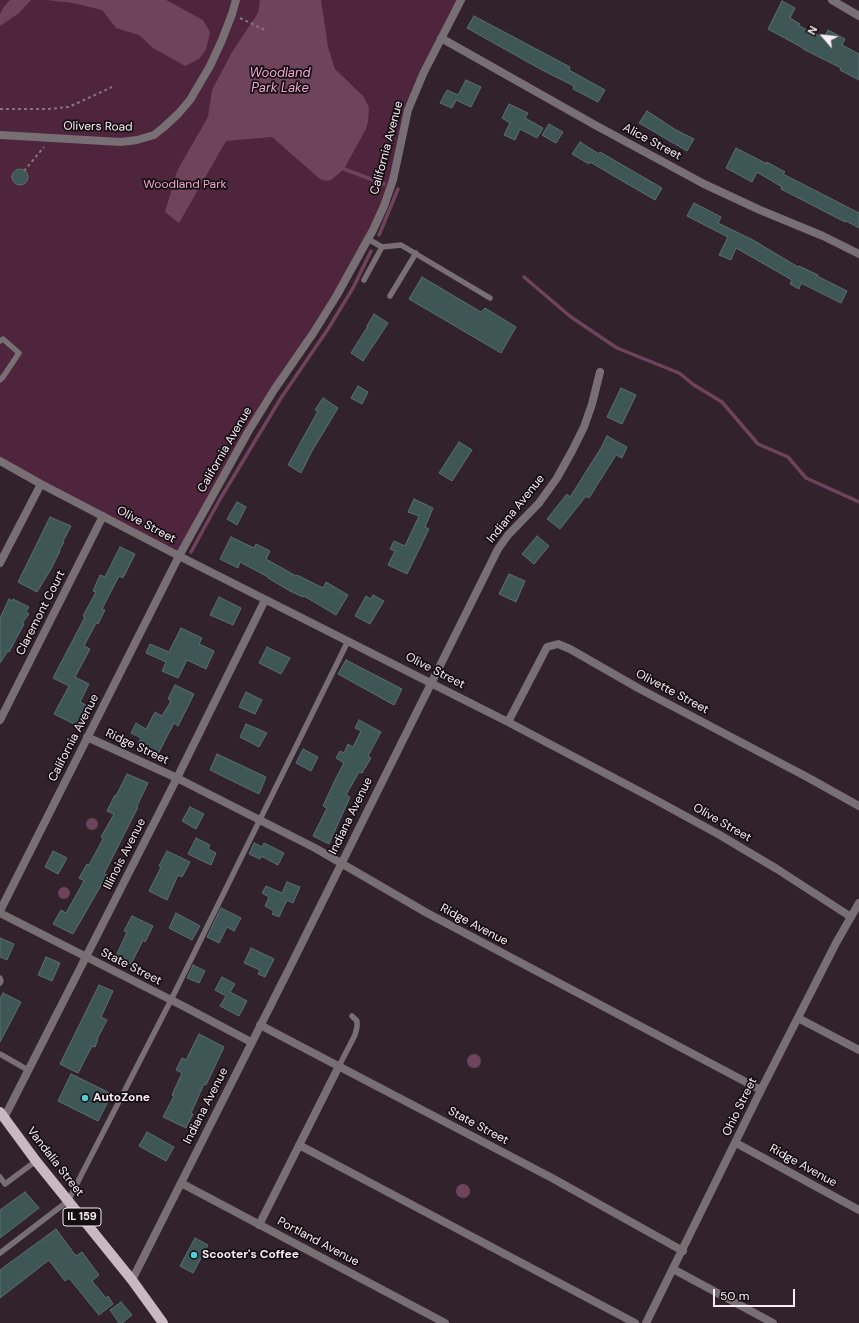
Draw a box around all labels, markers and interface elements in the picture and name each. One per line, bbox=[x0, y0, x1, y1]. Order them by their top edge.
north arrow bbox=[803, 16, 843, 56]
text: N bbox=[804, 24, 820, 37]
water label: Woodland Park Lake bbox=[249, 66, 311, 97]
street label: California Avenue bbox=[368, 100, 406, 196]
street label: Olivers Road bbox=[63, 119, 133, 135]
street label: Alice Street bbox=[620, 121, 684, 163]
park label: Woodland Park bbox=[143, 178, 227, 192]
street label: California Avenue bbox=[195, 405, 255, 495]
street label: Indiana Avenue bbox=[484, 472, 548, 546]
street label: Olive Street bbox=[114, 503, 178, 547]
street label: Claremont Court bbox=[13, 568, 69, 658]
street label: Olive Street bbox=[403, 650, 467, 692]
street label: Olivette Street bbox=[633, 667, 711, 717]
street label: California Avenue bbox=[46, 692, 102, 784]
street label: Ridge Street bbox=[103, 726, 171, 768]
street label: Indiana Avenue bbox=[326, 775, 376, 857]
street label: Olive Street bbox=[690, 801, 754, 845]
street label: Illinois Avenue bbox=[101, 816, 149, 892]
street label: Ridge Avenue bbox=[438, 901, 510, 949]
street label: State Street bbox=[98, 945, 164, 989]
street label: Indiana Avenue bbox=[181, 1065, 231, 1147]
street label: Ohio Street bbox=[720, 1075, 760, 1139]
place label: AutoZone bbox=[93, 1091, 150, 1105]
marker: AutoZone bbox=[80, 1093, 90, 1103]
street label: State Street bbox=[445, 1104, 511, 1148]
street label: Vandalia Street bbox=[23, 1124, 87, 1200]
street label: Ridge Avenue bbox=[767, 1142, 839, 1190]
road number: IL 159 bbox=[63, 1208, 101, 1226]
street label: Portland Avenue bbox=[275, 1214, 361, 1270]
place label: Scooter's Coffee bbox=[202, 1248, 299, 1262]
marker: Scooter's Coffee bbox=[189, 1250, 199, 1260]
scale bar bbox=[715, 1281, 797, 1307]
text: 50 m bbox=[720, 1288, 749, 1304]

